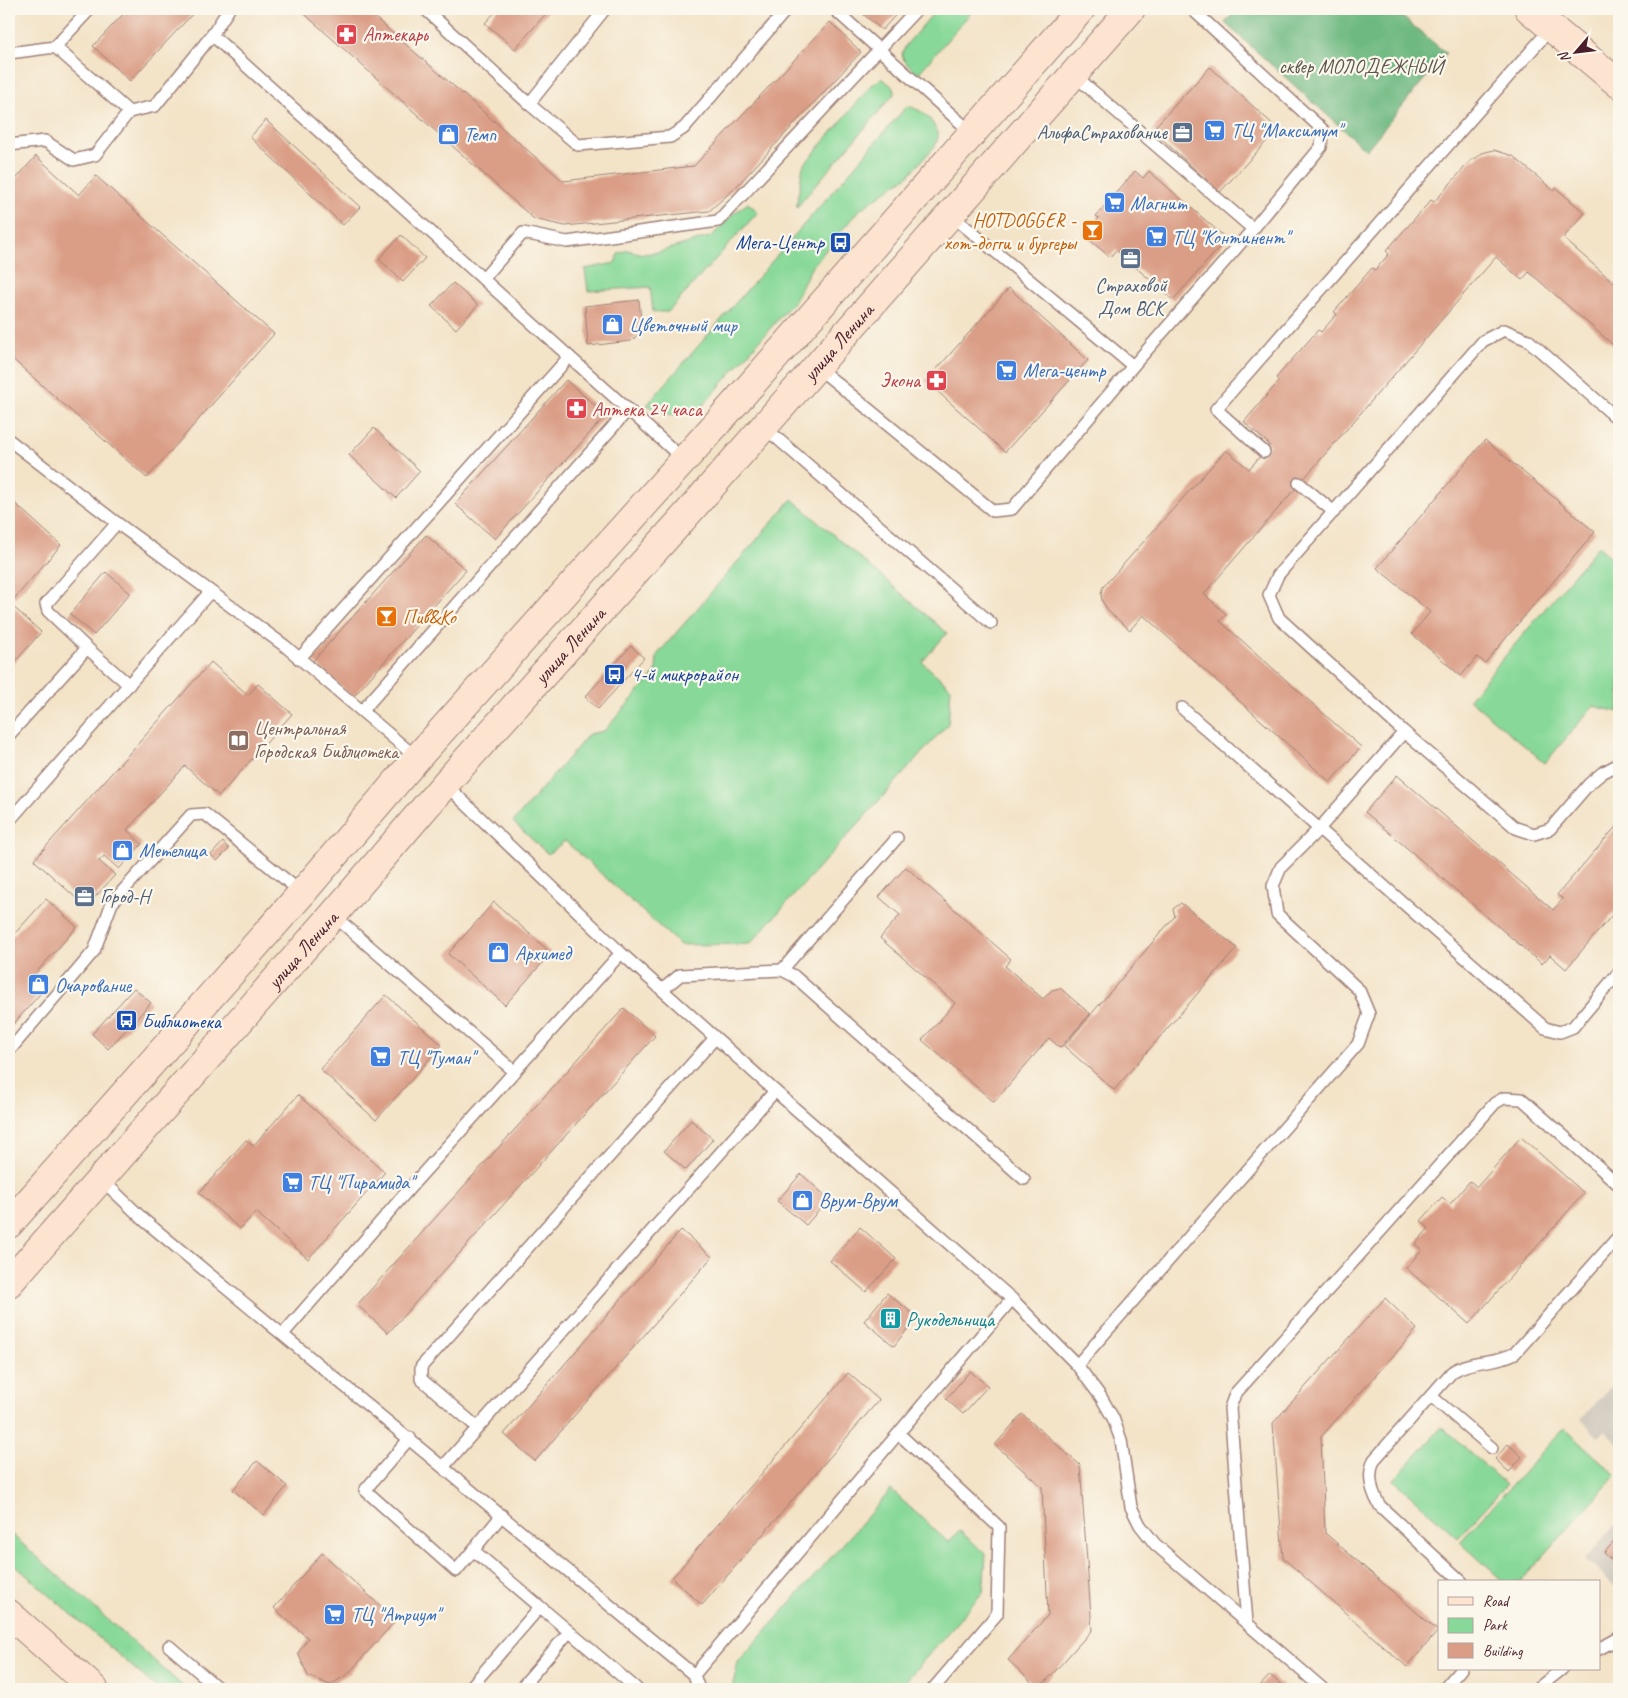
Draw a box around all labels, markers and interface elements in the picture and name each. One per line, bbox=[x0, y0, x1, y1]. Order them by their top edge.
pharmacy icon: Аптекарь bbox=[335, 22, 359, 46]
place label: Аптекарь bbox=[363, 22, 429, 47]
north arrow bbox=[1550, 28, 1600, 78]
text: N bbox=[1554, 48, 1575, 66]
park label: сквер МОЛОДЕЖНЫЙ bbox=[1279, 54, 1447, 79]
supermarket icon: ТЦ "Максимум" bbox=[1203, 118, 1227, 142]
place label: ТЦ "Максимум" bbox=[1231, 118, 1346, 143]
place label: АльфаСтрахование bbox=[1037, 120, 1168, 145]
office icon: АльфаСтрахование bbox=[1171, 120, 1195, 144]
shop icon: Темп bbox=[436, 122, 460, 146]
place label: Темп bbox=[464, 122, 497, 147]
supermarket icon: Магнит bbox=[1102, 191, 1126, 215]
place label: Магнит bbox=[1130, 191, 1188, 216]
place label: HOTDOGGER - хот-догги и бургеры bbox=[944, 208, 1077, 256]
bar icon: HOTDOGGER - хот-догги и бургеры bbox=[1080, 219, 1104, 243]
supermarket icon: ТЦ "Континент" bbox=[1144, 225, 1168, 249]
place label: ТЦ "Континент" bbox=[1172, 225, 1293, 250]
place label: Мега-Центр bbox=[735, 230, 825, 255]
bus stop icon: Мега-Центр bbox=[828, 230, 852, 254]
office icon: Страховой Дом ВСК bbox=[1119, 247, 1143, 271]
place label: Страховой Дом ВСК bbox=[1095, 273, 1168, 321]
street label: улица Ленина bbox=[797, 297, 880, 387]
shop icon: Цветочный мир bbox=[601, 313, 625, 337]
place label: Цветочный мир bbox=[629, 313, 738, 338]
supermarket icon: Мега-центр bbox=[995, 358, 1019, 382]
place label: Мега-центр bbox=[1023, 358, 1107, 383]
place label: Экона bbox=[880, 368, 922, 393]
pharmacy icon: Экона bbox=[924, 368, 948, 392]
pharmacy icon: Аптека 24 часа bbox=[564, 397, 588, 421]
place label: Аптека 24 часа bbox=[592, 397, 704, 422]
street label: улица Ленина bbox=[528, 600, 612, 690]
bar icon: Пив&Ко bbox=[375, 605, 399, 629]
place label: Пив&Ко bbox=[403, 605, 457, 630]
bus stop icon: 4-й микрорайон bbox=[603, 662, 627, 686]
place label: 4-й микрорайон bbox=[631, 662, 740, 687]
place label: Центральная Городская Библиотека bbox=[254, 716, 400, 764]
library icon: Центральная Городская Библиотека bbox=[226, 728, 250, 752]
shop icon: Метелица bbox=[111, 838, 135, 862]
place label: Метелица bbox=[139, 838, 208, 863]
office icon: Город-Н bbox=[72, 884, 96, 908]
place label: Город-Н bbox=[100, 884, 153, 909]
street label: улица Ленина bbox=[261, 904, 344, 994]
shop icon: Архимед bbox=[487, 941, 511, 965]
place label: Архимед bbox=[515, 941, 573, 966]
shop icon: Очарование bbox=[27, 973, 51, 997]
place label: Очарование bbox=[55, 973, 133, 998]
bus stop icon: Библиотека bbox=[114, 1009, 138, 1033]
place label: Библиотека bbox=[142, 1009, 223, 1034]
supermarket icon: ТЦ "Туман" bbox=[369, 1045, 393, 1069]
place label: ТЦ "Туман" bbox=[397, 1045, 479, 1070]
supermarket icon: ТЦ "Пирамида" bbox=[280, 1170, 304, 1194]
place label: ТЦ "Пирамида" bbox=[308, 1170, 418, 1195]
shop icon: Врум-Врум bbox=[791, 1188, 815, 1212]
place label: Врум-Врум bbox=[819, 1188, 898, 1213]
building icon: Рукодельница bbox=[878, 1307, 902, 1331]
place label: Рукодельница bbox=[906, 1307, 996, 1332]
legend bbox=[1438, 1580, 1600, 1670]
text: Road bbox=[1483, 1592, 1510, 1611]
supermarket icon: ТЦ "Атриум" bbox=[323, 1602, 347, 1626]
place label: ТЦ "Атриум" bbox=[351, 1602, 444, 1627]
text: Park bbox=[1483, 1616, 1508, 1635]
text: Building bbox=[1483, 1642, 1523, 1661]

